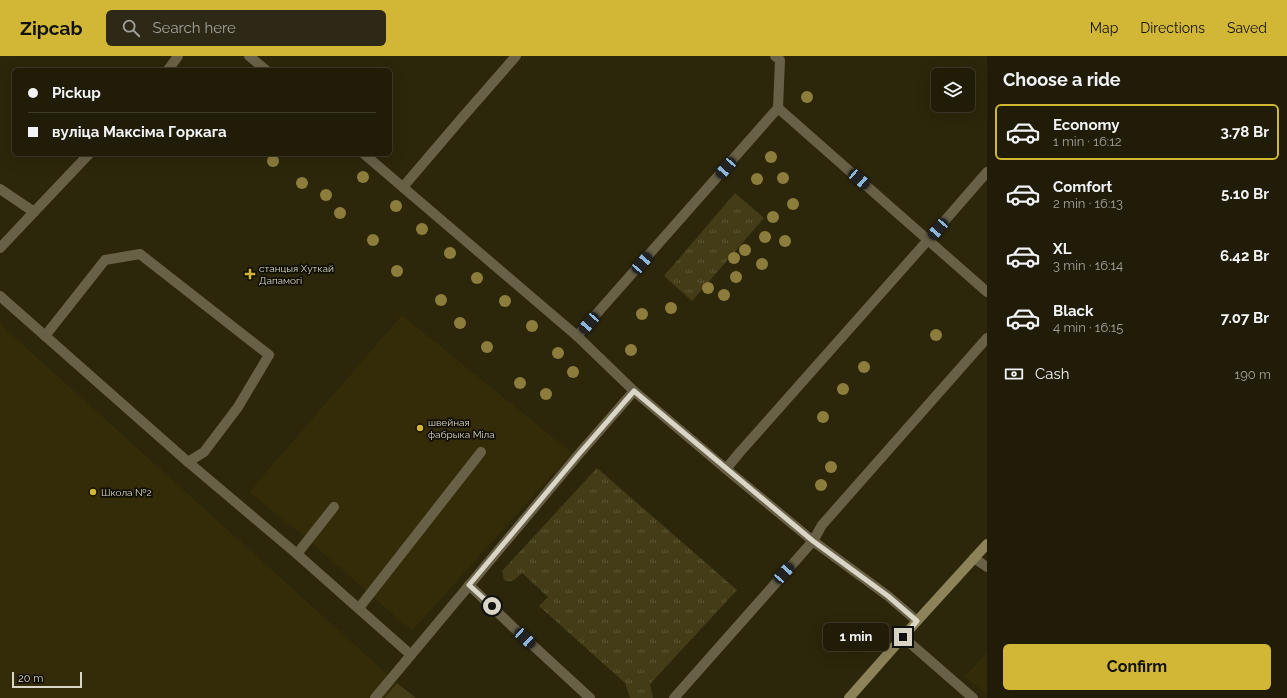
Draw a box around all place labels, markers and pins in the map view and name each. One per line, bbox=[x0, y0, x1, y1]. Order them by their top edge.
place label: станцыя Хуткай Дапамогі bbox=[259, 263, 334, 286]
marker: станцыя Хуткай Дапамогі bbox=[244, 268, 256, 280]
place label: швейная фабрыка Міла bbox=[428, 417, 495, 440]
marker: швейная фабрыка Міла bbox=[415, 423, 425, 433]
marker: Школа №2 bbox=[88, 487, 98, 497]
place label: Школа №2 bbox=[101, 487, 152, 498]

